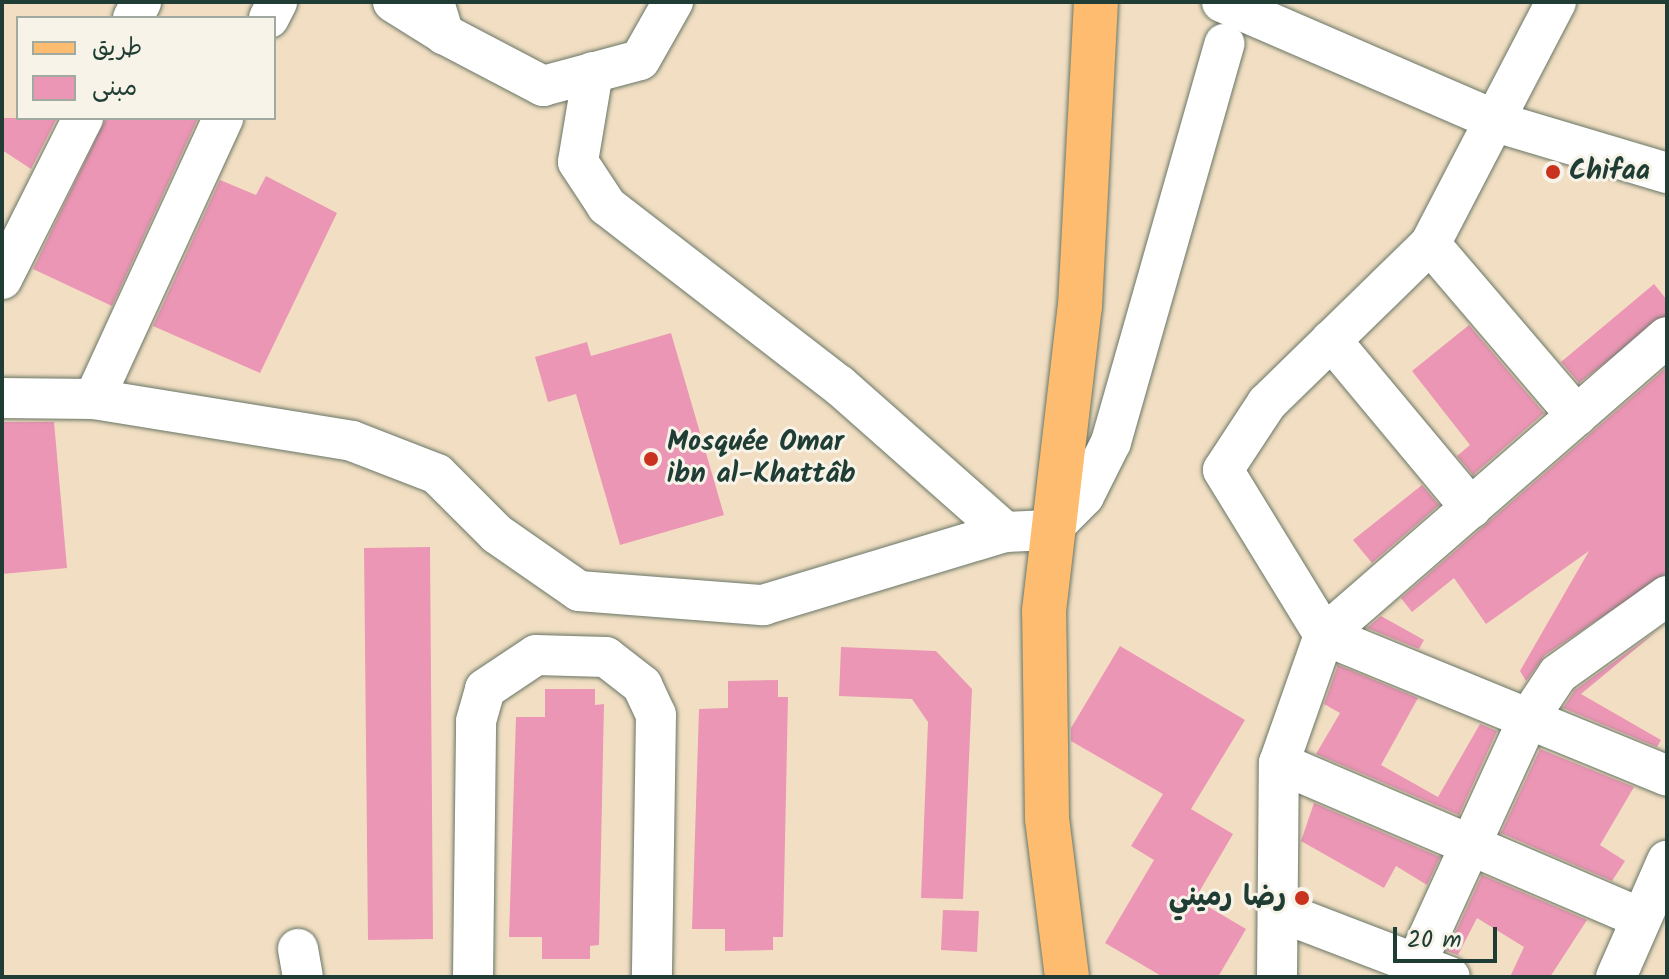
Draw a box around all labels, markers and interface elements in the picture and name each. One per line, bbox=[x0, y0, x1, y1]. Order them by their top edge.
legend bbox=[16, 16, 276, 120]
text: طريق bbox=[92, 29, 142, 68]
text: مبنى bbox=[92, 69, 137, 108]
place label: Chifaa bbox=[1569, 155, 1650, 189]
marker: Chifaa bbox=[1544, 163, 1562, 181]
place label: Mosquée Omar ibn al-Khattâb bbox=[667, 426, 856, 492]
marker: Mosquée Omar ibn al-Khattâb bbox=[642, 450, 660, 468]
place label: رضا رميني bbox=[1169, 881, 1286, 915]
marker: رضا رميني bbox=[1293, 889, 1311, 907]
scale bar bbox=[1397, 911, 1501, 961]
text: 20 m bbox=[1407, 921, 1462, 960]

